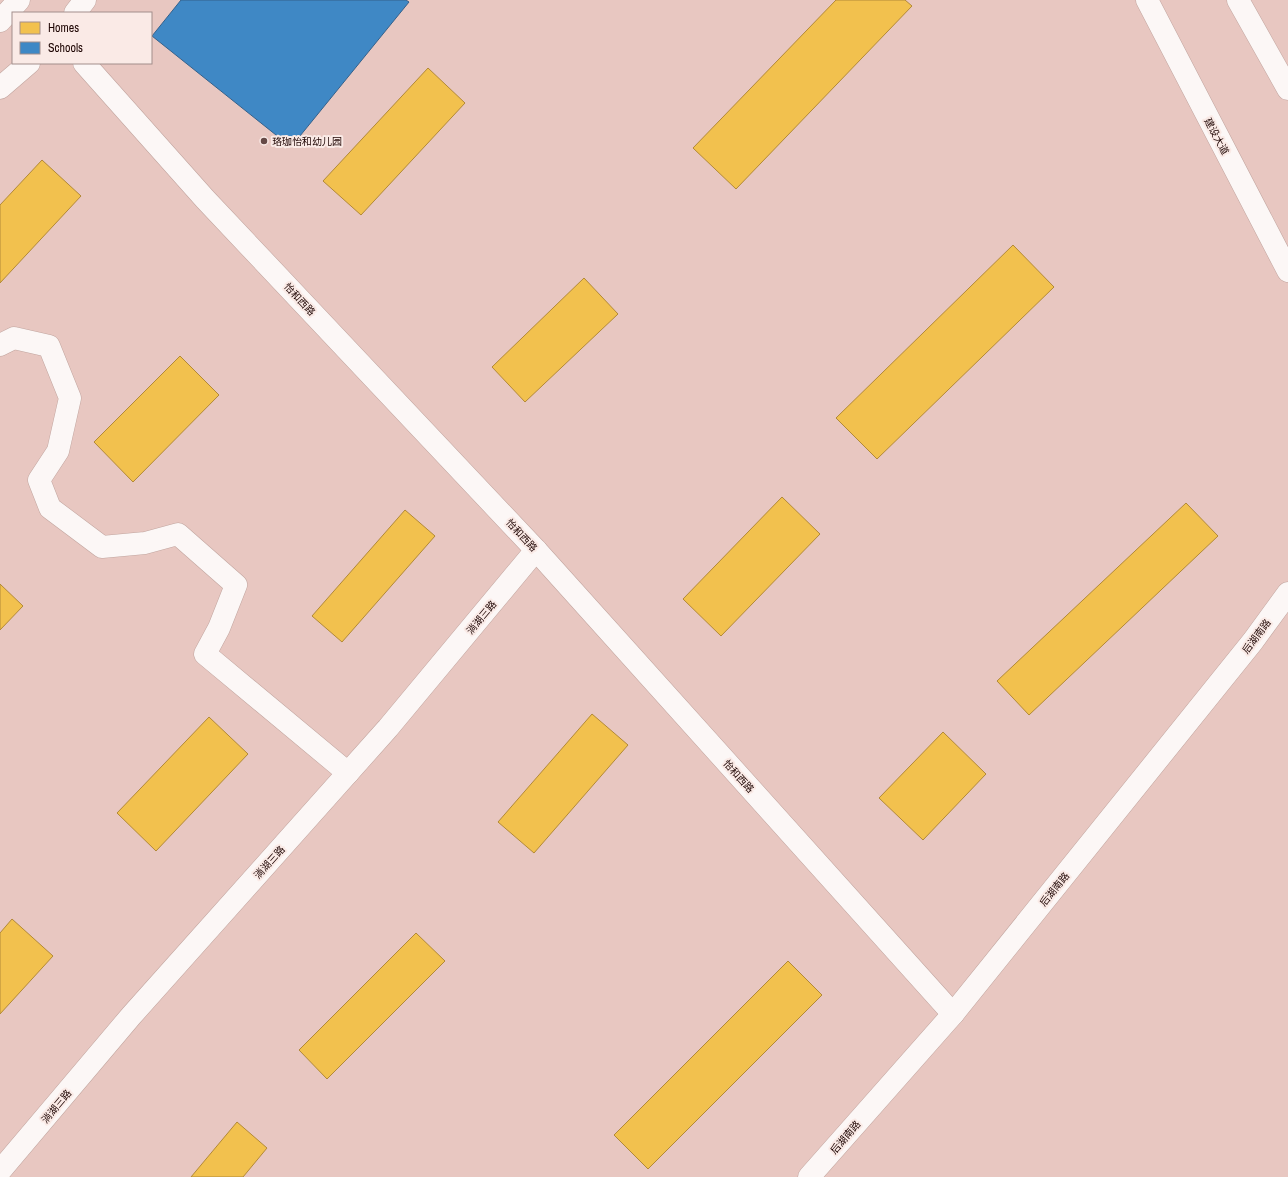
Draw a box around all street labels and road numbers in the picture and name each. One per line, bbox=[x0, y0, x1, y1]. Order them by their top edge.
street label: 建设大道 bbox=[1201, 116, 1232, 157]
street label: 怡和西路 bbox=[281, 280, 318, 318]
street label: 怡和西路 bbox=[503, 516, 540, 554]
street label: 淌湖三路 bbox=[464, 598, 499, 637]
street label: 后湖南路 bbox=[1239, 616, 1274, 656]
street label: 怡和西路 bbox=[720, 757, 757, 796]
street label: 淌湖三路 bbox=[251, 843, 288, 882]
street label: 后湖南路 bbox=[1037, 870, 1072, 909]
street label: 淌湖三路 bbox=[39, 1087, 74, 1126]
street label: 后湖南路 bbox=[827, 1118, 863, 1157]

